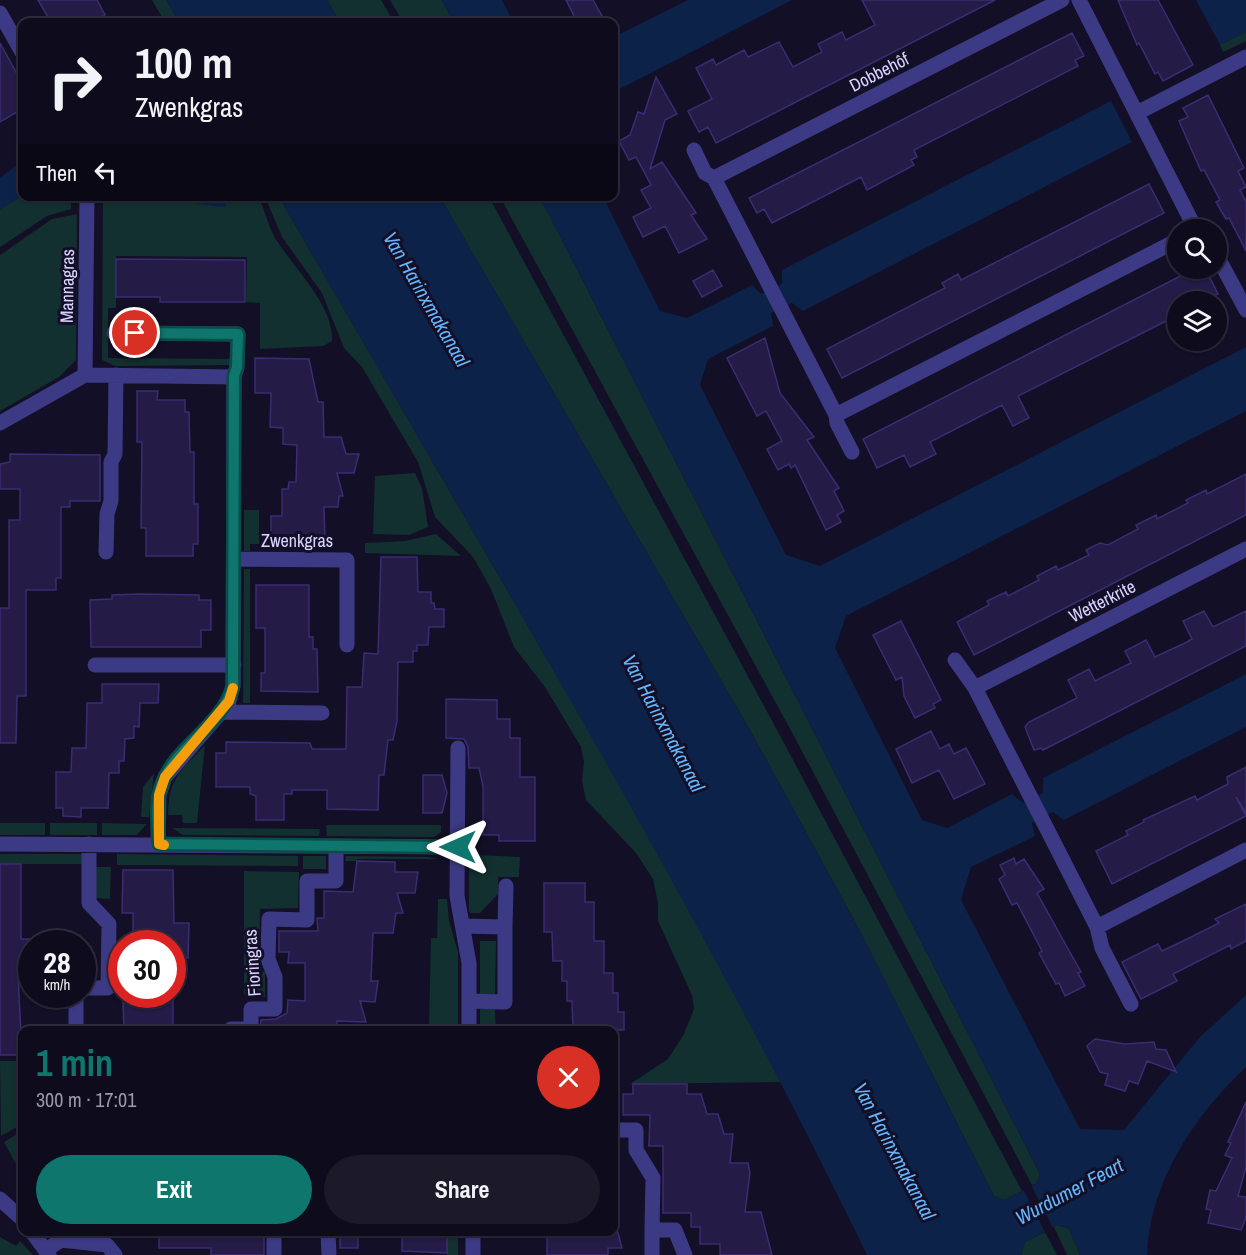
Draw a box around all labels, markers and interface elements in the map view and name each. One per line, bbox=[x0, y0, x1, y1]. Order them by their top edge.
text: 100 m bbox=[135, 35, 233, 91]
icon: right bbox=[36, 42, 114, 120]
street label: Dobbehôf bbox=[845, 46, 914, 98]
text: Zwenkgras bbox=[135, 89, 243, 125]
icon: left bbox=[89, 156, 122, 189]
text: Then bbox=[36, 158, 77, 188]
map controls bbox=[1167, 219, 1227, 351]
button: search bbox=[1167, 219, 1227, 279]
water label: Van Harinxmakanaal bbox=[377, 227, 477, 372]
street label: Mannagras bbox=[54, 249, 80, 323]
button: layers bbox=[1167, 291, 1227, 351]
pin bbox=[109, 307, 160, 358]
icon: arrive bbox=[118, 316, 151, 349]
street label: Zwenkgras bbox=[261, 528, 333, 553]
street label: Wetterkrite bbox=[1064, 574, 1140, 628]
water label: Van Harinxmakanaal bbox=[616, 650, 712, 797]
position arrow bbox=[426, 815, 490, 879]
street label: Fioringras bbox=[237, 929, 267, 997]
speed limit sign: 30 bbox=[108, 930, 186, 1008]
text: 28 bbox=[43, 942, 71, 982]
text: km/h bbox=[44, 974, 70, 995]
text: 1 min bbox=[36, 1039, 113, 1087]
button: close bbox=[537, 1046, 600, 1109]
water label: Van Harinxmakanaal bbox=[847, 1078, 943, 1225]
text: 300 m · 17:01 bbox=[36, 1086, 136, 1113]
water label: Wurdumer Feart bbox=[1010, 1151, 1128, 1231]
button: Exit bbox=[36, 1155, 312, 1224]
button: Share bbox=[324, 1155, 600, 1224]

